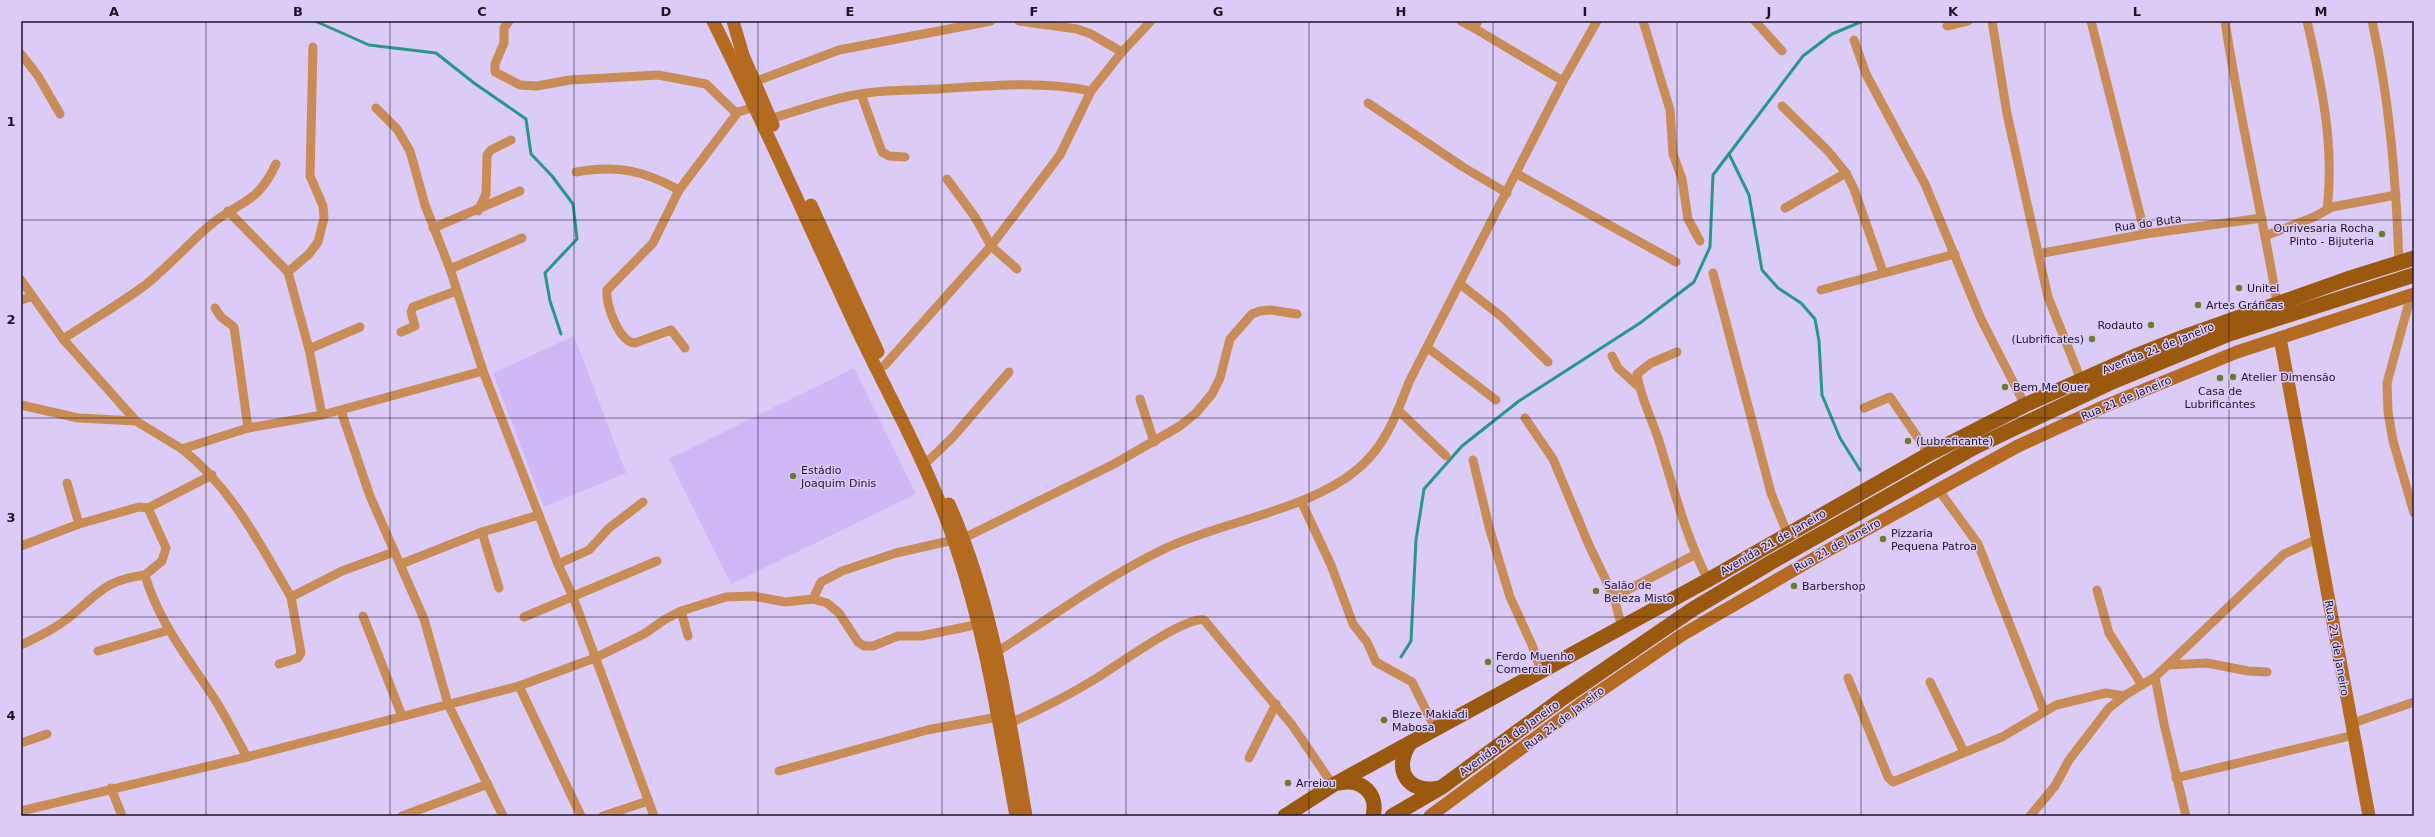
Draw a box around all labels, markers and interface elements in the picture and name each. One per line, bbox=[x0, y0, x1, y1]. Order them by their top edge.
text: A bbox=[109, 4, 119, 19]
text: B bbox=[293, 4, 303, 19]
text: C bbox=[477, 4, 487, 19]
text: D bbox=[661, 4, 672, 19]
text: E bbox=[846, 4, 854, 19]
text: F bbox=[1030, 4, 1038, 19]
text: G bbox=[1213, 4, 1223, 19]
text: H bbox=[1396, 4, 1406, 19]
text: I bbox=[1583, 4, 1587, 19]
text: J bbox=[1766, 4, 1771, 19]
text: K bbox=[1948, 4, 1959, 19]
text: L bbox=[2133, 4, 2141, 19]
text: M bbox=[2315, 4, 2327, 19]
text: 1 bbox=[6, 114, 16, 129]
street label: Rua do Buta bbox=[2114, 212, 2182, 235]
place label: Ourivesaria Rocha Pinto - Bijuteria bbox=[2274, 222, 2374, 248]
marker: Ourivesaria Rocha Pinto - Bijuteria bbox=[2377, 229, 2387, 239]
place label: Unitel bbox=[2247, 282, 2279, 295]
marker: Unitel bbox=[2234, 283, 2244, 293]
place label: Artes Gráficas bbox=[2206, 299, 2284, 312]
marker: Artes Gráficas bbox=[2193, 300, 2203, 310]
text: 2 bbox=[6, 312, 16, 327]
place label: Rodauto bbox=[2097, 319, 2143, 332]
street label: Avenida 21 de Janeiro bbox=[2100, 320, 2216, 377]
marker: Rodauto bbox=[2146, 320, 2156, 330]
place label: (Lubrificates) bbox=[2011, 333, 2084, 346]
marker: (Lubrificates) bbox=[2087, 334, 2097, 344]
place label: Atelier Dimensão bbox=[2241, 371, 2336, 384]
marker: Atelier Dimensão bbox=[2228, 372, 2238, 382]
street label: Rua 21 de Janeiro bbox=[2079, 373, 2174, 423]
marker: Casa de Lubrificantes bbox=[2215, 373, 2225, 383]
place label: Bem Me Quer bbox=[2013, 381, 2089, 394]
marker: Bem Me Quer bbox=[2000, 382, 2010, 392]
place label: Casa de Lubrificantes bbox=[2185, 385, 2256, 411]
place label: (Lubreficante) bbox=[1916, 435, 1993, 448]
marker: (Lubreficante) bbox=[1903, 436, 1913, 446]
place label: Estádio Joaquim Dinis bbox=[800, 464, 876, 490]
marker: Estádio Joaquim Dinis bbox=[788, 471, 798, 481]
street label: Avenida 21 de Janeiro bbox=[1718, 507, 1829, 578]
text: 3 bbox=[6, 510, 16, 525]
street label: Rua 21 de Janeiro bbox=[1792, 516, 1883, 575]
place label: Pizzaria Pequena Patroa bbox=[1891, 527, 1977, 553]
marker: Pizzaria Pequena Patroa bbox=[1878, 534, 1888, 544]
place label: Salão de Beleza Misto bbox=[1604, 579, 1674, 605]
place label: Barbershop bbox=[1802, 580, 1866, 593]
marker: Barbershop bbox=[1789, 581, 1799, 591]
marker: Salão de Beleza Misto bbox=[1591, 586, 1601, 596]
street label: Rua 21 de Janeiro bbox=[2322, 599, 2351, 697]
place label: Ferdo Muenho Comercial bbox=[1496, 650, 1574, 676]
marker: Ferdo Muenho Comercial bbox=[1483, 657, 1493, 667]
street label: Rua 21 de Janeiro bbox=[1522, 684, 1607, 753]
street label: Avenida 21 de Janeiro bbox=[1457, 698, 1562, 779]
text: 4 bbox=[6, 708, 16, 723]
place label: Bleze Makiadi Mabosa bbox=[1392, 708, 1468, 734]
marker: Bleze Makiadi Mabosa bbox=[1379, 715, 1389, 725]
place label: Arreiou bbox=[1296, 777, 1336, 790]
marker: Arreiou bbox=[1283, 778, 1293, 788]

